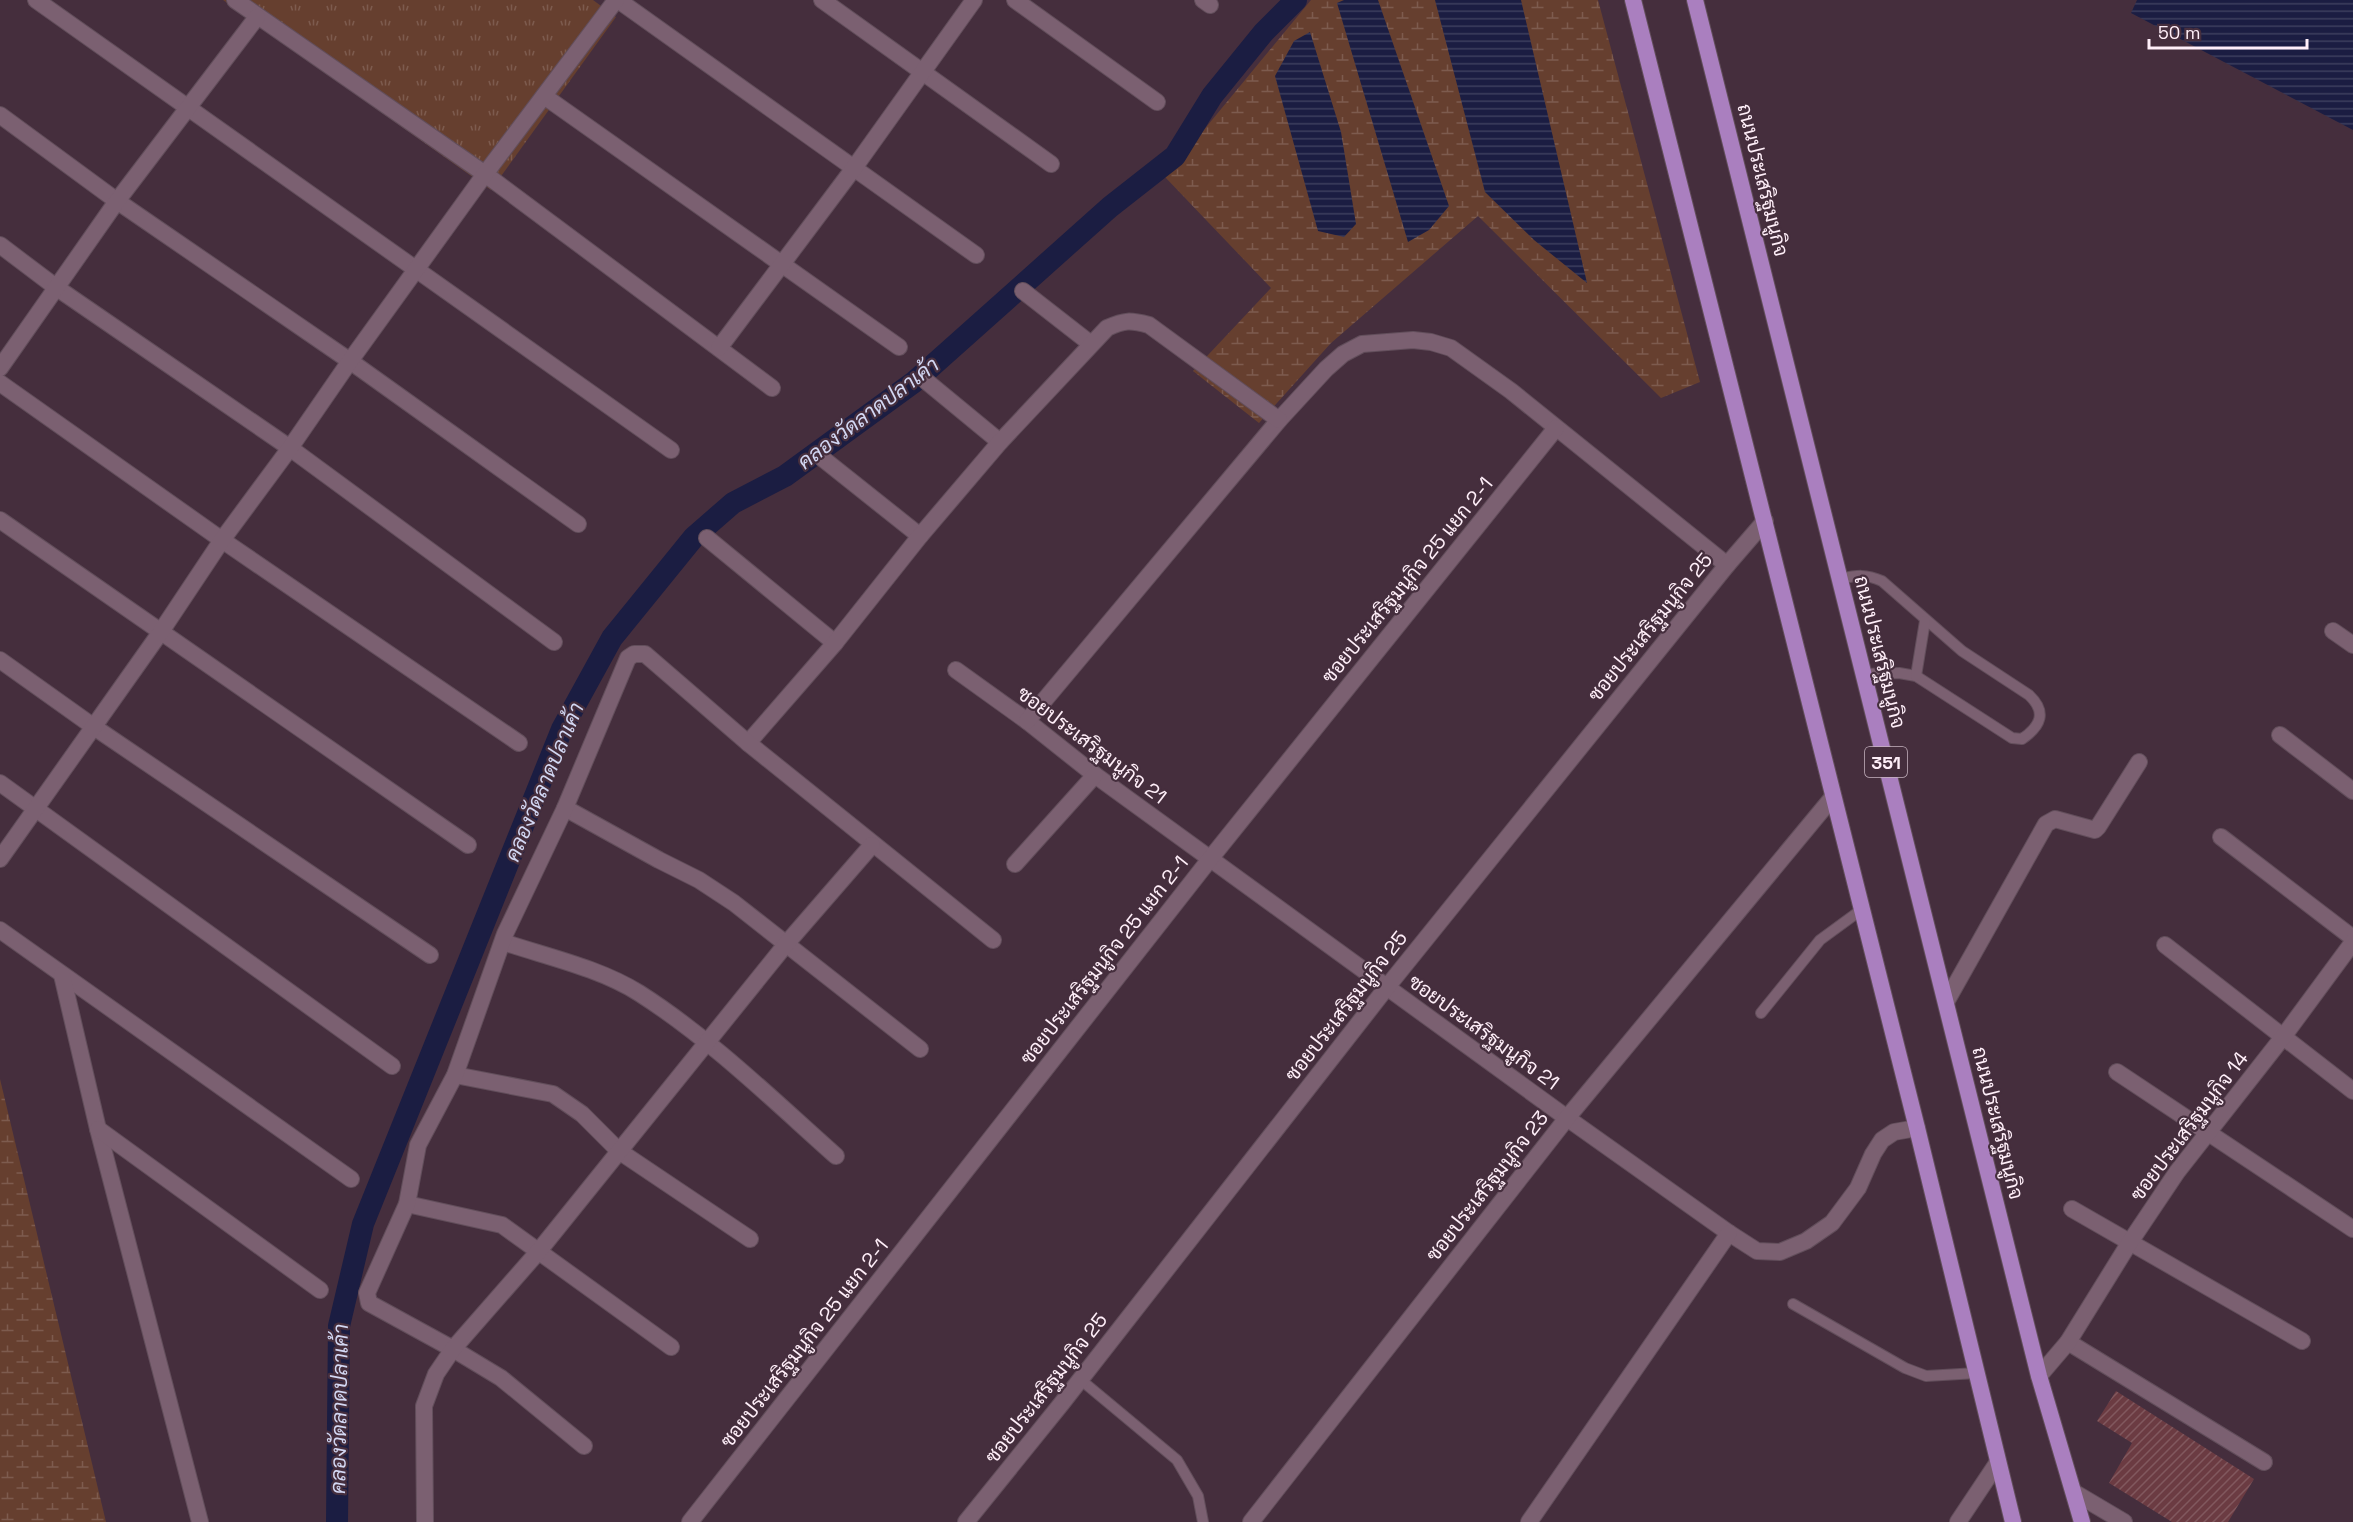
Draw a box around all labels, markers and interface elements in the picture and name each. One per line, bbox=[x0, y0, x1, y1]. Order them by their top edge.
scale bar bbox=[2149, 12, 2306, 50]
text: 50 m bbox=[2158, 21, 2200, 44]
street label: ถนนประเสริฐมนูกิจ bbox=[1730, 101, 1795, 260]
water label: คลองวัดลาดปลาเค้า bbox=[792, 351, 944, 475]
street label: ซอยประเสริฐมนูกิจ 25 แยก 2-1 bbox=[1316, 471, 1500, 690]
street label: ซอยประเสริฐมนูกิจ 25 bbox=[1582, 547, 1720, 708]
street label: ถนนประเสริฐมนูกิจ bbox=[1847, 573, 1912, 732]
street label: ซอยประเสริฐมนูกิจ 21 bbox=[1011, 680, 1172, 811]
water label: คลองวัดลาดปลาเค้า bbox=[498, 698, 590, 866]
road number: 351 bbox=[1865, 747, 1907, 777]
street label: ซอยประเสริฐมนูกิจ 25 แยก 2-1 bbox=[1014, 850, 1195, 1071]
street label: ซอยประเสริฐมนูกิจ 25 bbox=[1279, 925, 1414, 1088]
street label: ซอยประเสริฐมนูกิจ 21 bbox=[1402, 968, 1565, 1097]
street label: ถนนประเสริฐมนูกิจ bbox=[1965, 1044, 2030, 1203]
street label: ซอยประเสริฐมนูกิจ 14 bbox=[2124, 1046, 2255, 1207]
street label: ซอยประเสริฐมนูกิจ 23 bbox=[1420, 1105, 1555, 1268]
street label: ซอยประเสริฐมนูกิจ 25 แยก 2-1 bbox=[714, 1233, 895, 1454]
street label: ซอยประเสริฐมนูกิจ 25 bbox=[979, 1307, 1114, 1470]
water label: คลองวัดลาดปลาเค้า bbox=[324, 1324, 354, 1494]

